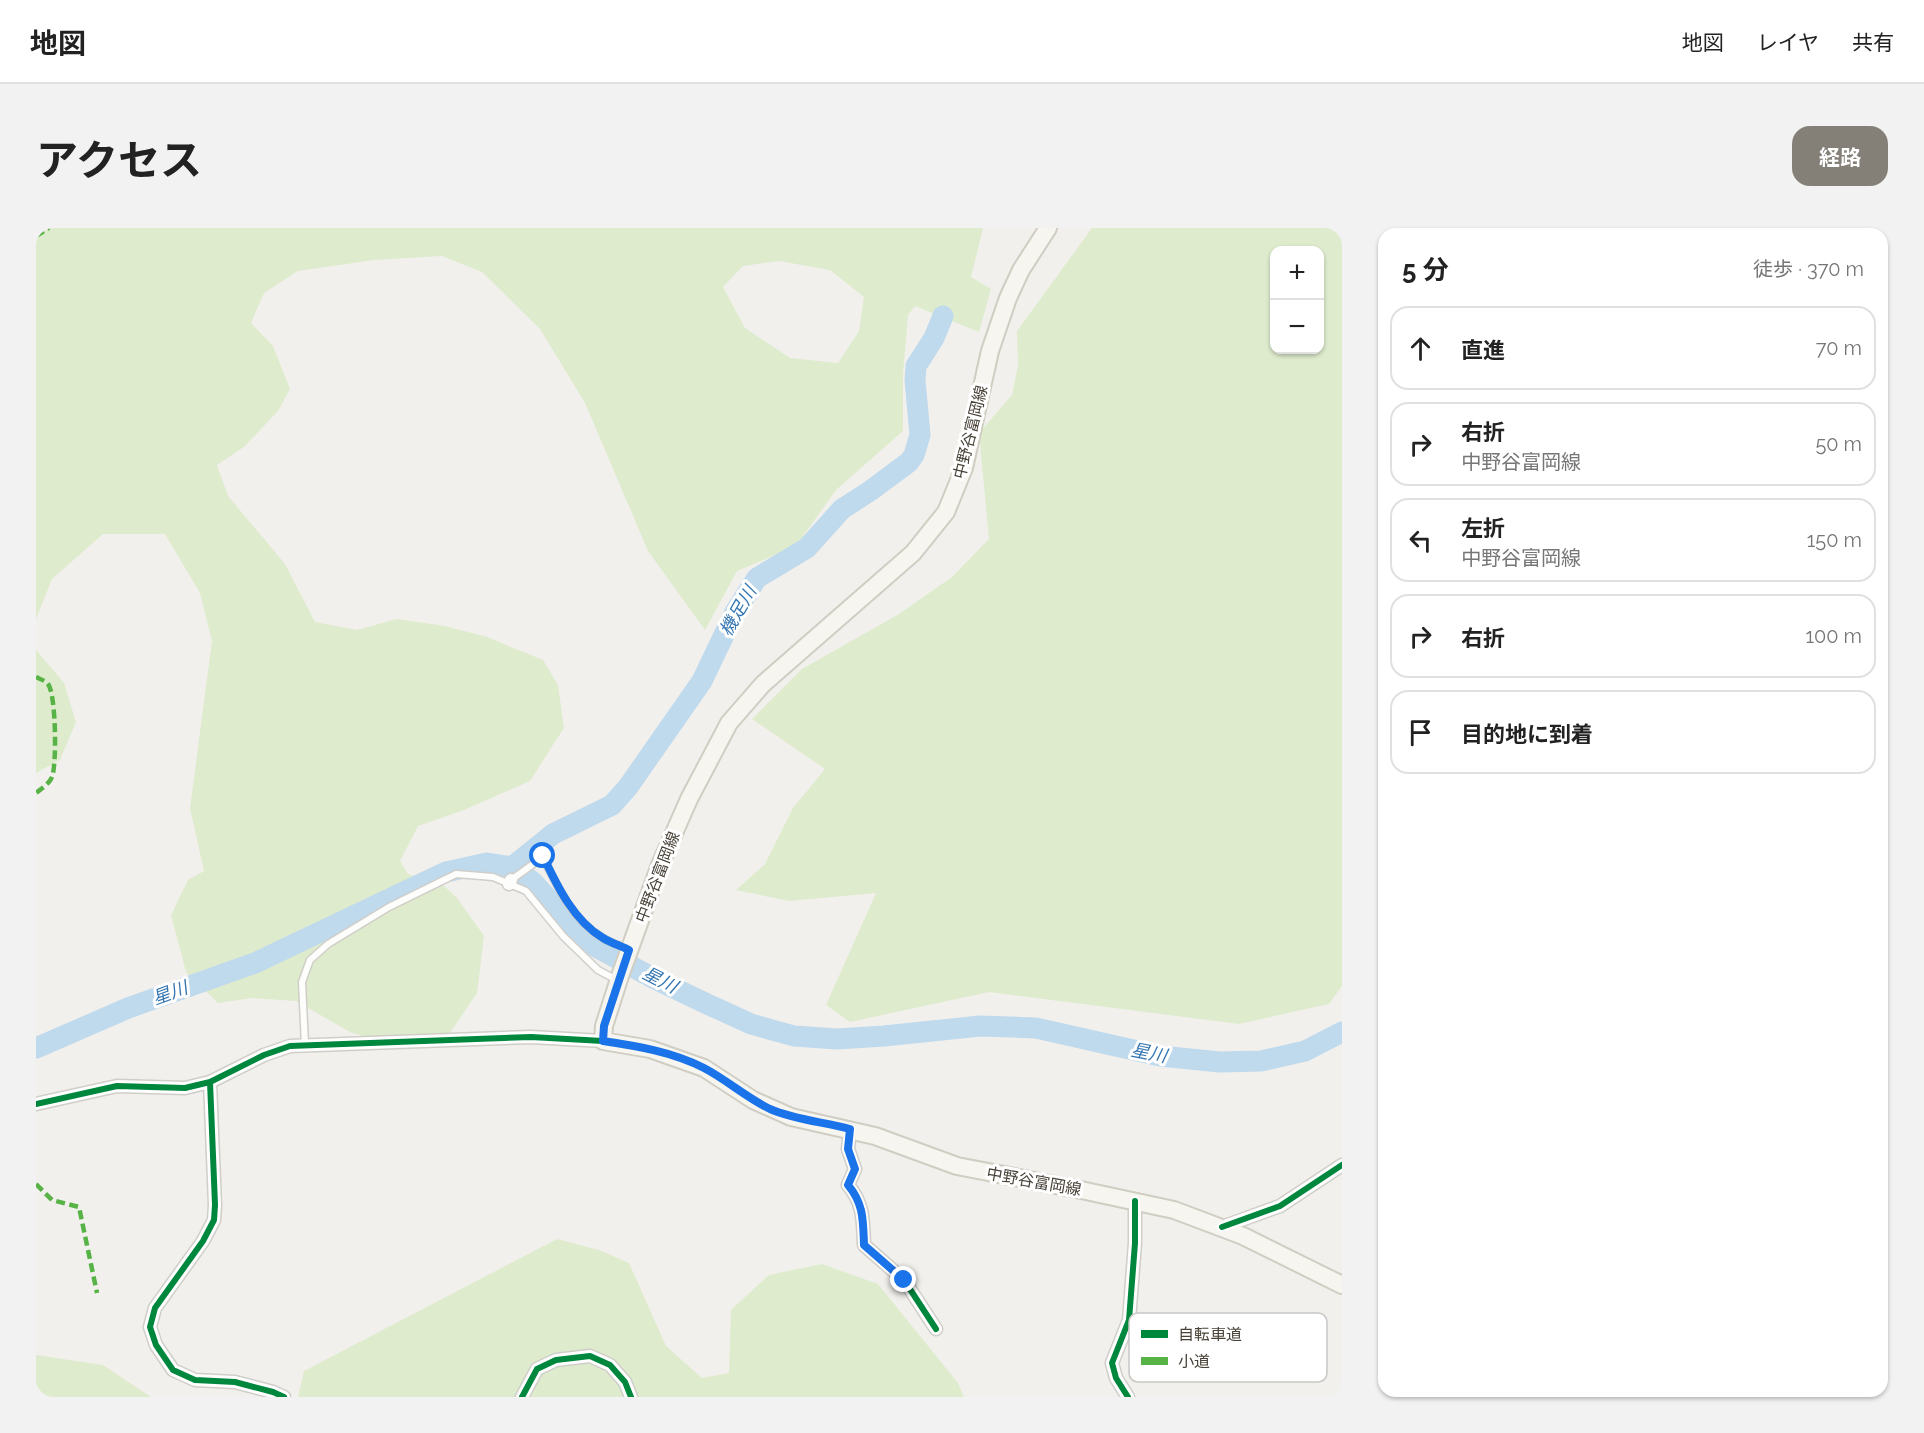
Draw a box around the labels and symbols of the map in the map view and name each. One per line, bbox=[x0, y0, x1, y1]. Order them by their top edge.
street label: 中野谷富岡線 bbox=[950, 383, 991, 481]
water label: 機足川 bbox=[715, 580, 761, 639]
street label: 中野谷富岡線 bbox=[631, 829, 684, 925]
route start bbox=[529, 842, 555, 868]
water label: 星川 bbox=[639, 962, 683, 998]
water label: 星川 bbox=[149, 976, 192, 1009]
water label: 星川 bbox=[1129, 1039, 1171, 1067]
street label: 中野谷富岡線 bbox=[985, 1164, 1083, 1199]
route end bbox=[890, 1266, 916, 1292]
legend bbox=[1129, 1313, 1327, 1382]
text: 自転車道 bbox=[1178, 1325, 1242, 1344]
text: 小道 bbox=[1178, 1352, 1210, 1371]

